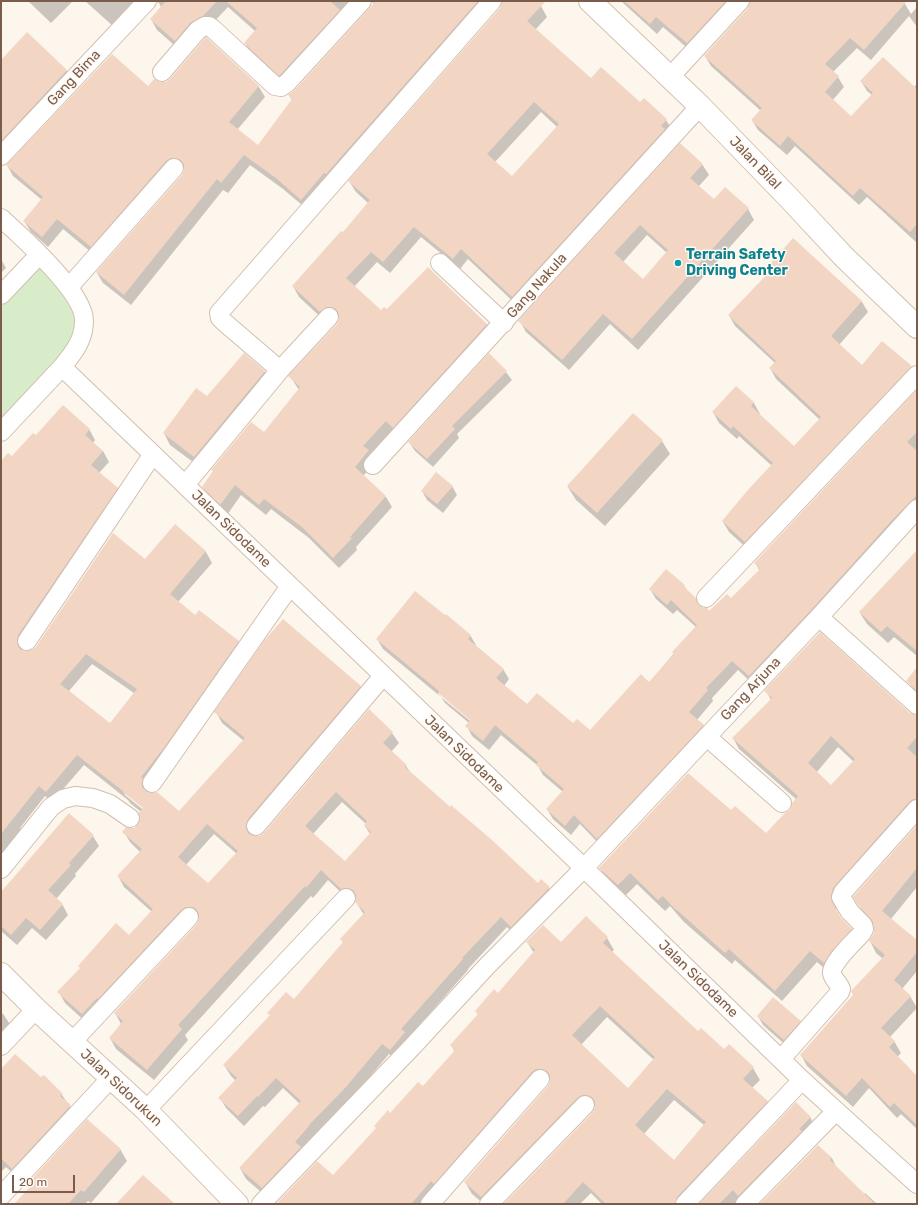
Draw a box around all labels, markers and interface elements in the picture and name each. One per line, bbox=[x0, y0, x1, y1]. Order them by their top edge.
street label: Gang Bima bbox=[44, 47, 104, 109]
street label: Jalan Bilal bbox=[726, 133, 784, 193]
place label: Terrain Safety Driving Center bbox=[686, 247, 788, 280]
street label: Gang Nakula bbox=[503, 250, 571, 322]
marker: Terrain Safety Driving Center bbox=[673, 258, 683, 268]
street label: Jalan Sidodame bbox=[188, 487, 274, 571]
street label: Gang Arjuna bbox=[717, 654, 785, 724]
street label: Jalan Sidodame bbox=[421, 712, 507, 796]
street label: Jalan Sidodame bbox=[655, 937, 741, 1021]
street label: Jalan Sidorukun bbox=[77, 1046, 165, 1130]
scale bar bbox=[14, 1167, 77, 1193]
text: 20 m bbox=[19, 1175, 47, 1189]

